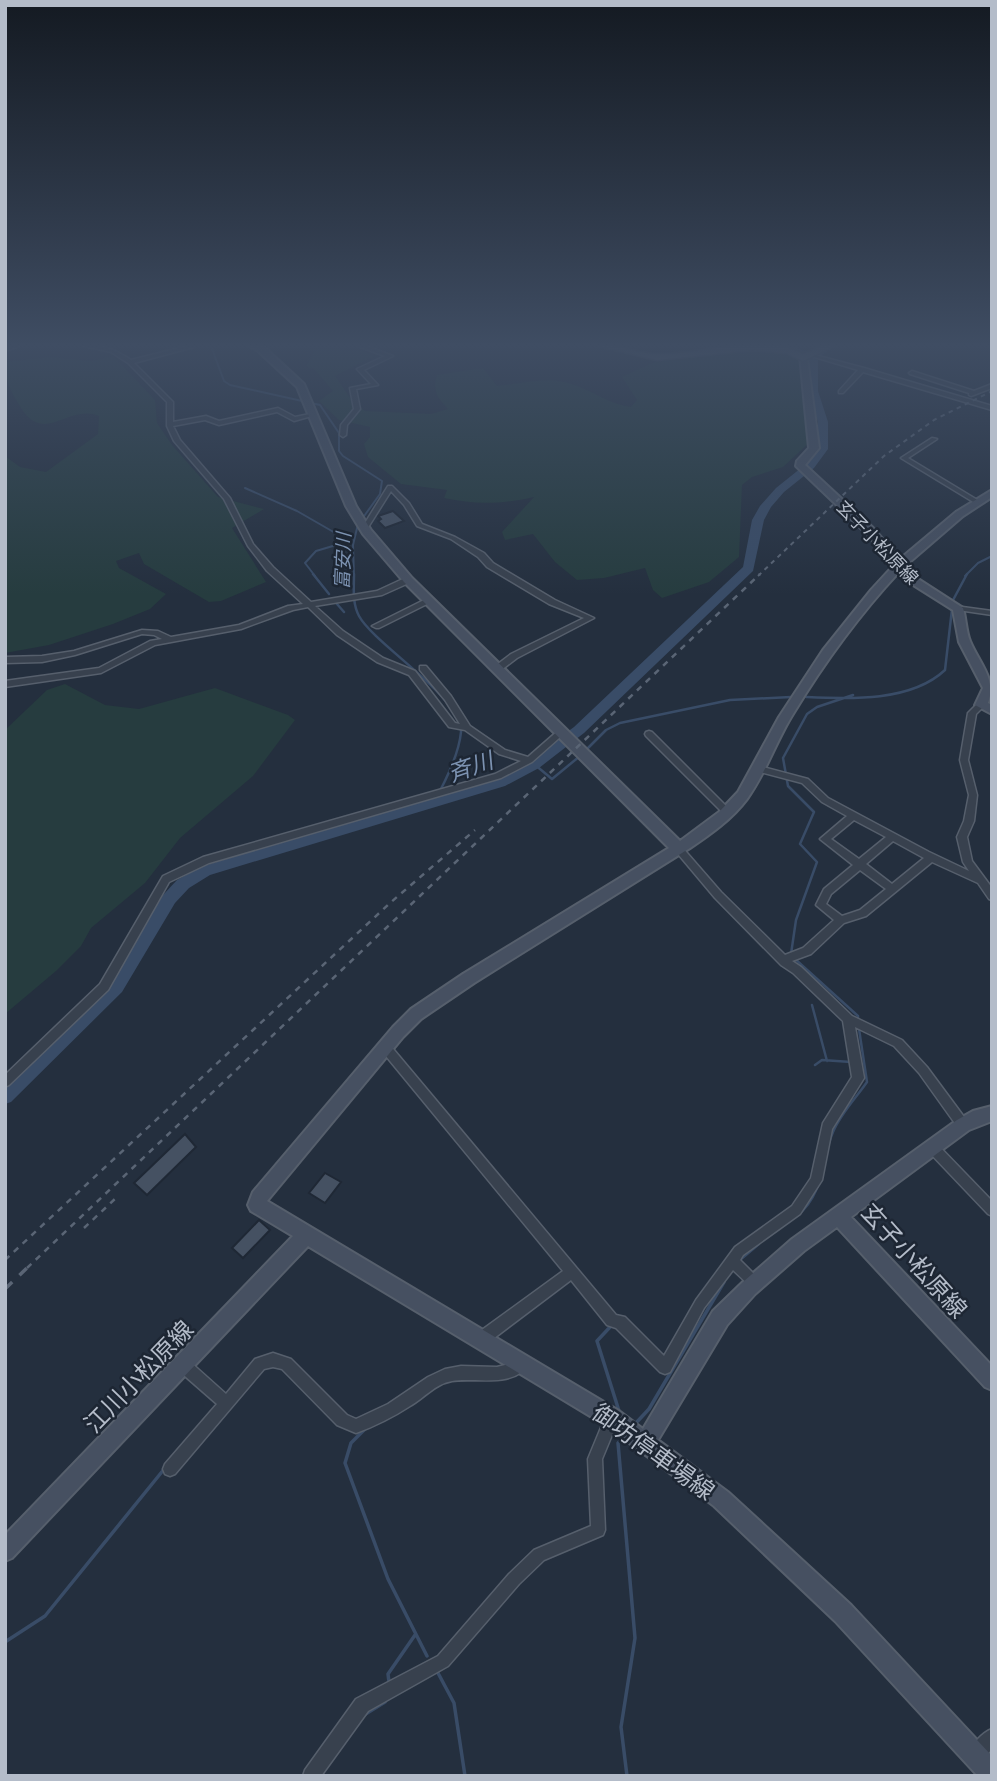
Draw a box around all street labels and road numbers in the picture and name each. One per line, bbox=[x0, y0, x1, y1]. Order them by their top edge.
street label: 玄子小松原線 bbox=[833, 496, 923, 588]
street label: 玄子小松原線 bbox=[856, 1197, 974, 1323]
street label: 江川小松原線 bbox=[78, 1314, 198, 1438]
street label: 御坊停車場線 bbox=[587, 1397, 721, 1505]

